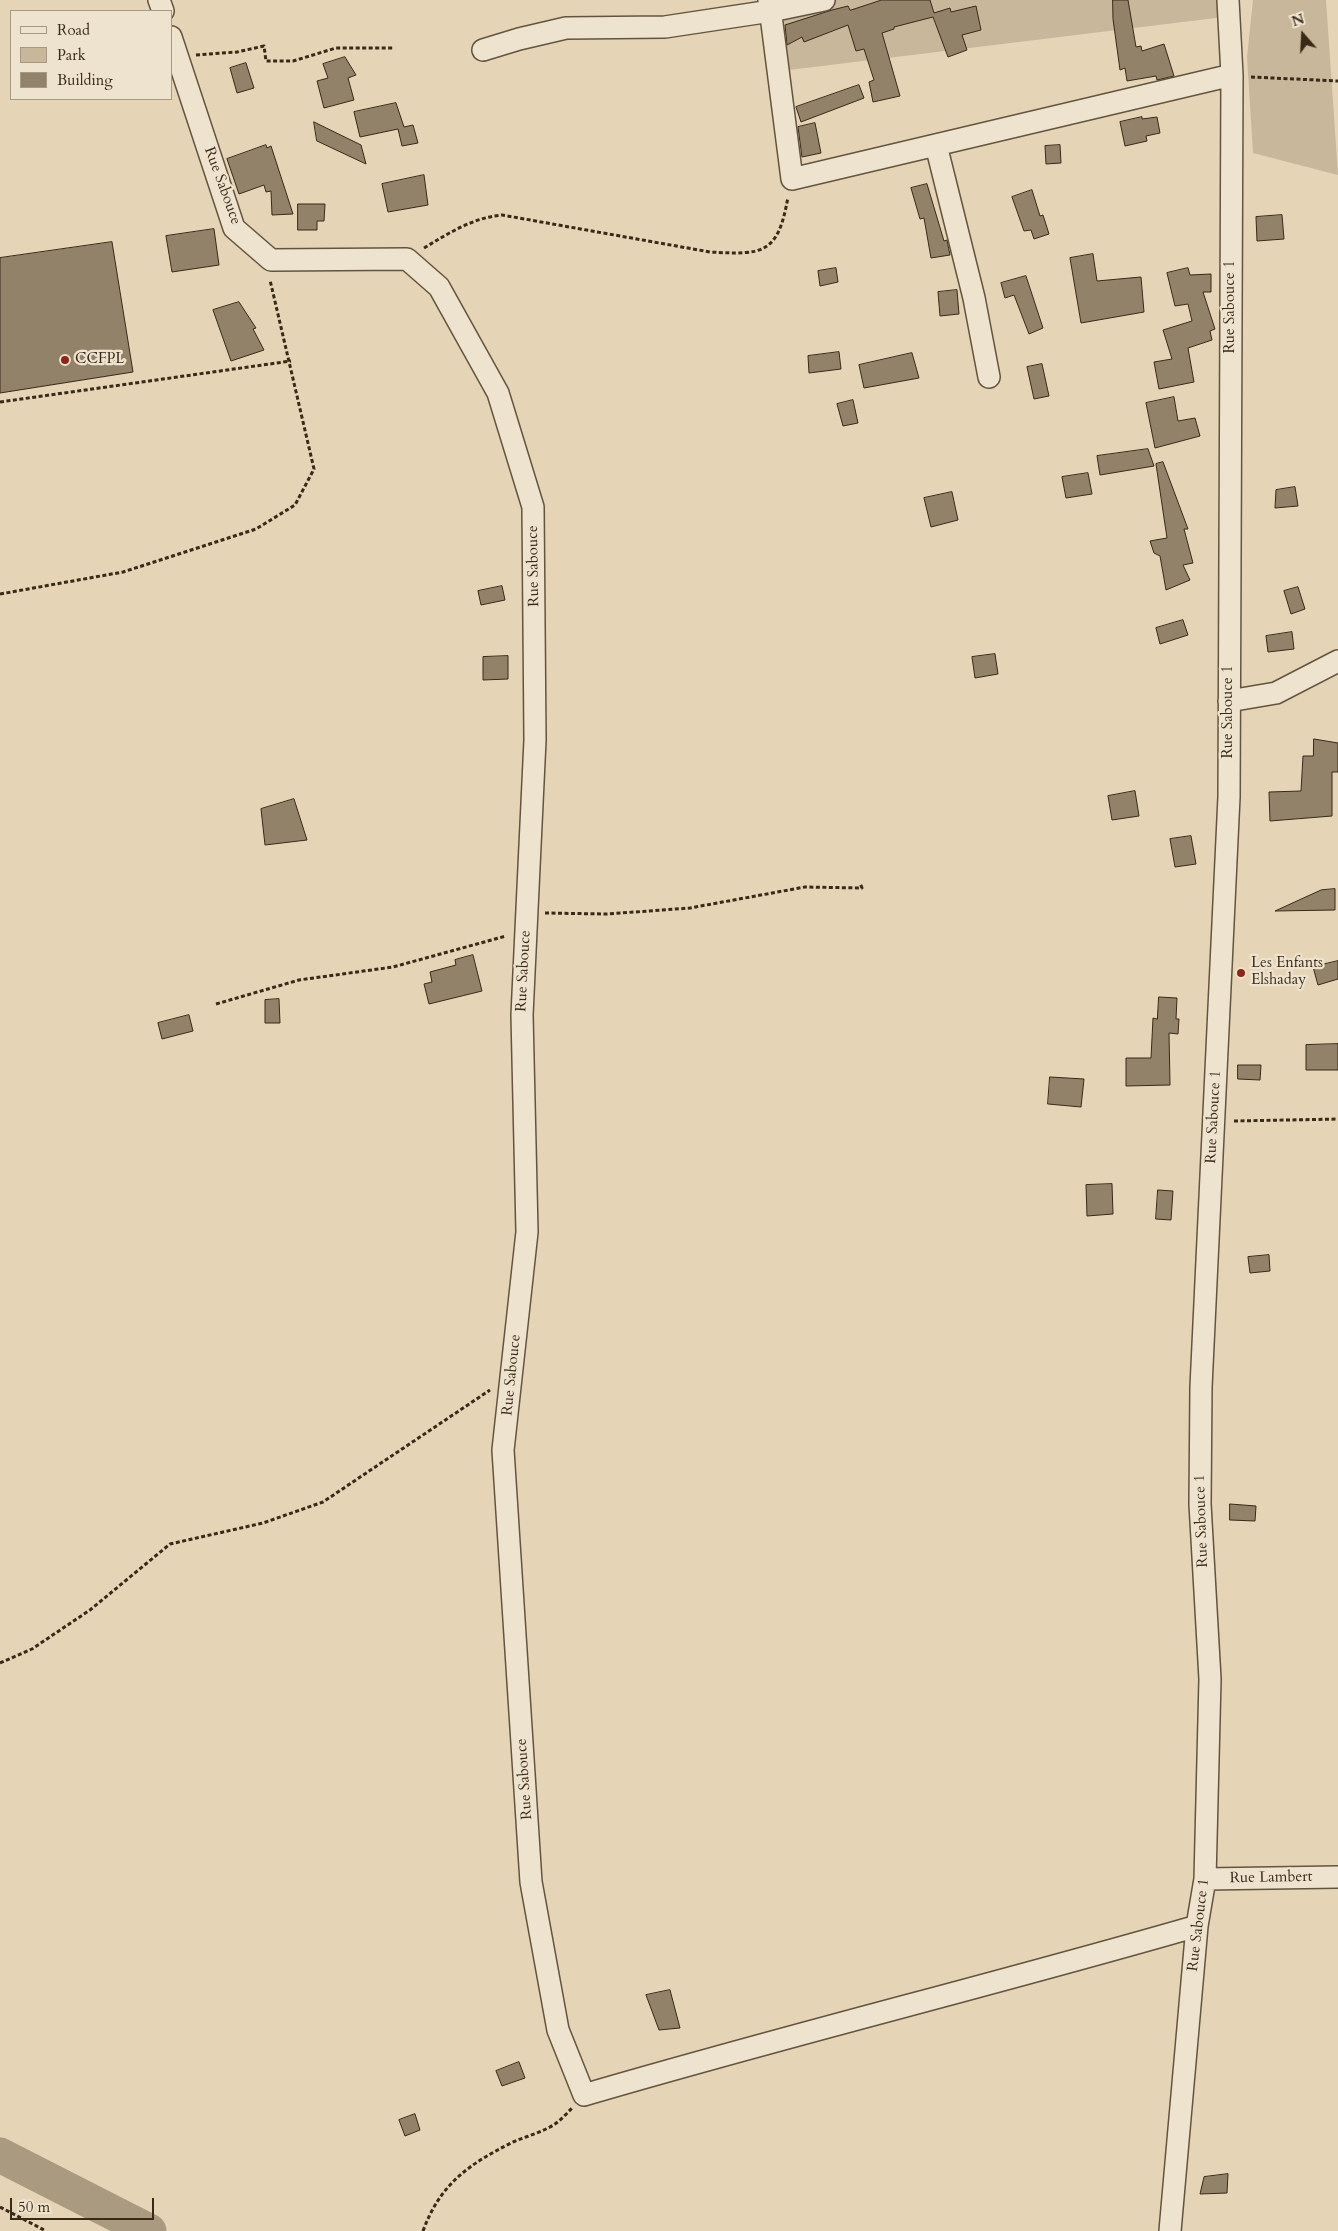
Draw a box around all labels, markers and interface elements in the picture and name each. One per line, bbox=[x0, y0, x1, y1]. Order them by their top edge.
text: N bbox=[1289, 9, 1307, 31]
legend bbox=[10, 10, 172, 100]
north arrow bbox=[1278, 10, 1328, 60]
text: Road bbox=[57, 20, 90, 40]
text: Park bbox=[57, 45, 86, 65]
text: Building bbox=[57, 70, 113, 90]
street label: Rue Sabouce bbox=[200, 145, 244, 227]
street label: Rue Sabouce 1 bbox=[1222, 260, 1240, 354]
place label: CCFPL bbox=[75, 351, 124, 369]
marker: CCFPL bbox=[59, 354, 71, 366]
street label: Rue Sabouce bbox=[524, 525, 544, 607]
street label: Rue Sabouce 1 bbox=[1220, 665, 1238, 759]
street label: Rue Sabouce bbox=[513, 930, 535, 1012]
place label: Les Enfants Elshaday bbox=[1251, 955, 1323, 990]
marker: Les Enfants Elshaday bbox=[1235, 967, 1247, 979]
street label: Rue Sabouce 1 bbox=[1203, 1070, 1225, 1164]
street label: Rue Sabouce bbox=[499, 1334, 525, 1416]
street label: Rue Sabouce 1 bbox=[1191, 1474, 1213, 1568]
street label: Rue Sabouce bbox=[513, 1738, 537, 1820]
street label: Rue Lambert bbox=[1229, 1868, 1313, 1888]
street label: Rue Sabouce 1 bbox=[1184, 1878, 1214, 1972]
scale bar bbox=[12, 2188, 156, 2220]
text: 50 m bbox=[18, 2197, 50, 2217]

